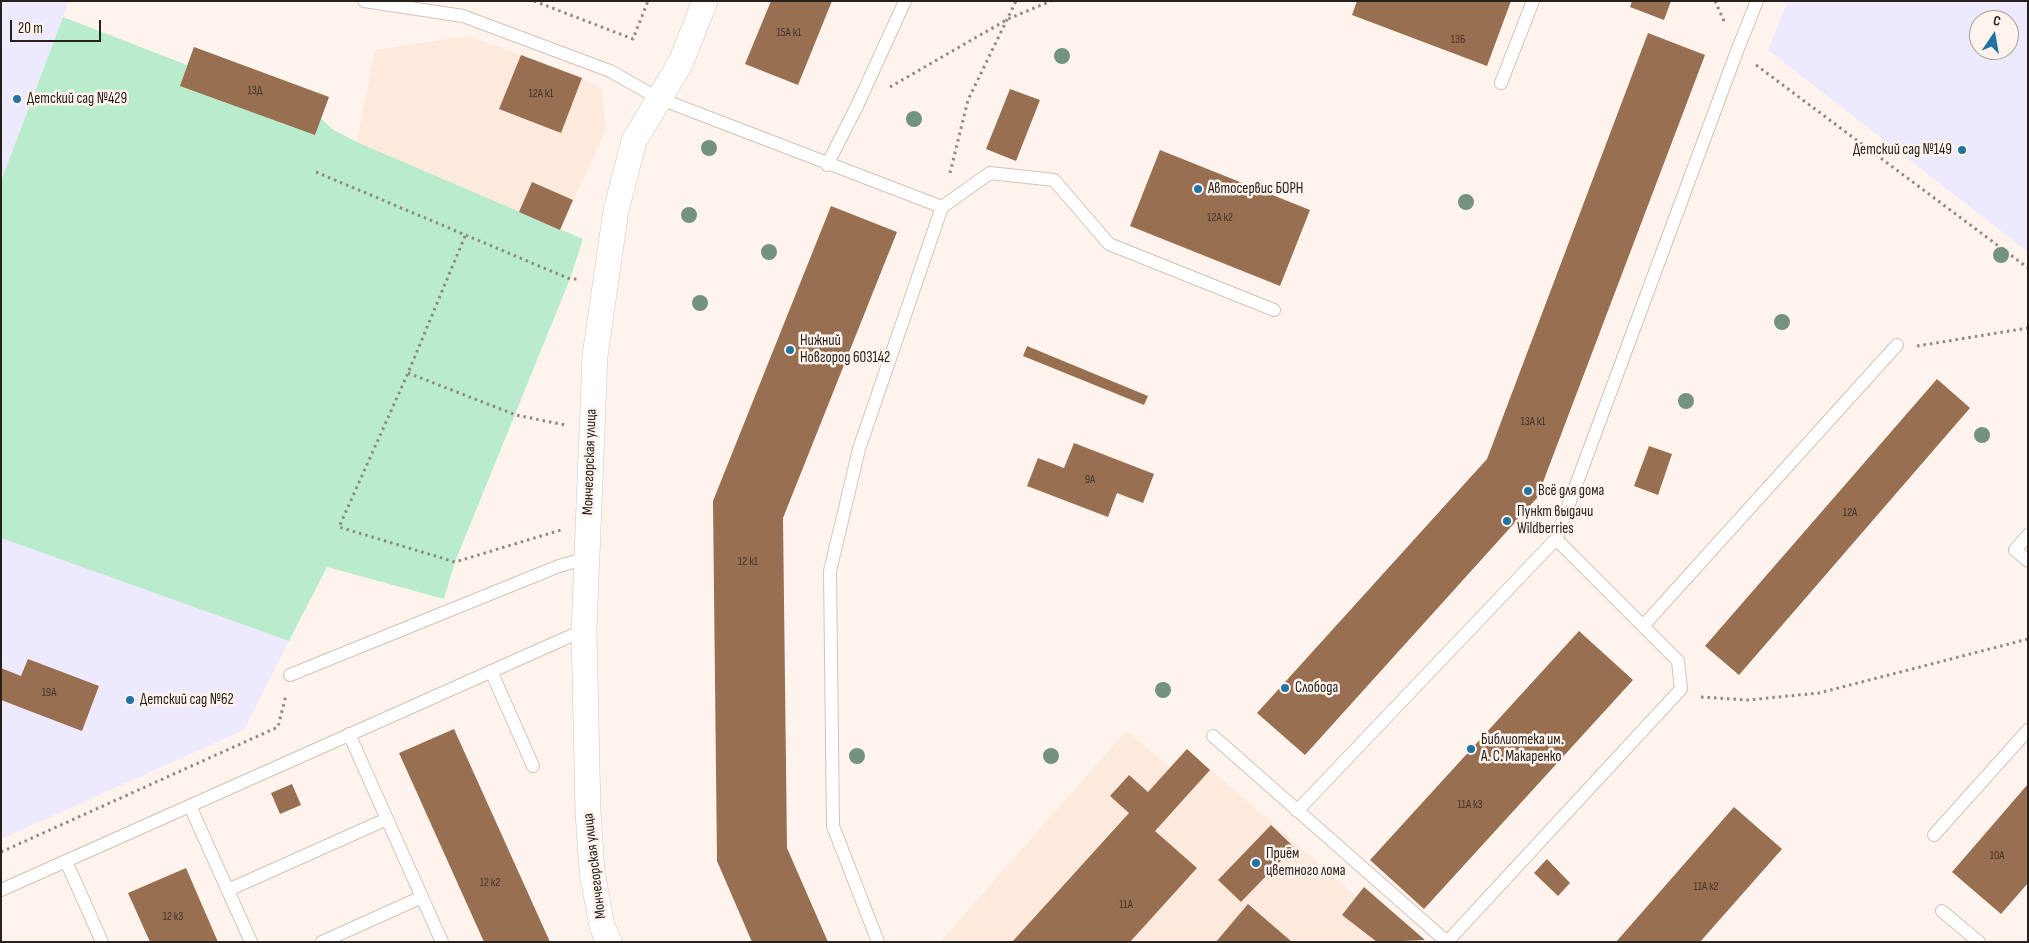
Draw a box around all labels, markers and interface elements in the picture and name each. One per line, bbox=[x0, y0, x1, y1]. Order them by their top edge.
scale bar bbox=[12, 10, 104, 42]
north arrow bbox=[1969, 10, 2019, 60]
text: С bbox=[1992, 12, 2002, 30]
text: 20 m bbox=[18, 19, 43, 38]
house number: 15А к1 bbox=[777, 26, 801, 40]
house number: 13Б bbox=[1451, 33, 1465, 47]
house number: 13Д bbox=[248, 84, 262, 98]
house number: 12А к1 bbox=[528, 87, 554, 101]
place label: Детский сад №429 bbox=[27, 90, 127, 108]
marker: Детский сад №429 bbox=[11, 93, 23, 105]
place label: Детский сад №149 bbox=[1853, 141, 1952, 159]
marker: Детский сад №149 bbox=[1956, 144, 1968, 156]
place label: Автосервис БОРН bbox=[1208, 180, 1303, 198]
marker: Автосервис БОРН bbox=[1192, 183, 1204, 195]
house number: 12А к2 bbox=[1207, 211, 1233, 225]
place label: Нижний Новгород 603142 bbox=[800, 332, 890, 367]
marker: Нижний Новгород 603142 bbox=[784, 344, 796, 356]
street label: Мончегорская улица bbox=[579, 409, 601, 515]
house number: 13А к1 bbox=[1520, 415, 1546, 429]
house number: 9А bbox=[1085, 473, 1095, 487]
place label: Всё для дома bbox=[1538, 482, 1604, 500]
marker: Всё для дома bbox=[1522, 485, 1534, 497]
place label: Пункт выдачи Wildberries bbox=[1517, 503, 1593, 538]
house number: 12А bbox=[1843, 506, 1857, 520]
marker: Пункт выдачи Wildberries bbox=[1501, 515, 1513, 527]
house number: 12 к1 bbox=[738, 555, 758, 569]
place label: Слобода bbox=[1295, 679, 1338, 697]
marker: Слобода bbox=[1279, 682, 1291, 694]
house number: 19А bbox=[42, 686, 56, 700]
place label: Детский сад №62 bbox=[140, 691, 234, 709]
marker: Детский сад №62 bbox=[124, 694, 136, 706]
place label: Библиотека им. А. С. Макаренко bbox=[1481, 731, 1564, 766]
marker: Библиотека им. А. С. Макаренко bbox=[1465, 743, 1477, 755]
house number: 11А к3 bbox=[1457, 798, 1483, 812]
street label: Мончегорская улица bbox=[580, 812, 610, 920]
place label: Приём цветного лома bbox=[1266, 845, 1345, 880]
house number: 10А bbox=[1990, 849, 2004, 863]
marker: Приём цветного лома bbox=[1250, 857, 1262, 869]
house number: 12 к2 bbox=[480, 876, 500, 890]
house number: 11А к2 bbox=[1693, 880, 1719, 894]
house number: 11А bbox=[1119, 898, 1133, 912]
house number: 12 к3 bbox=[163, 910, 183, 924]

